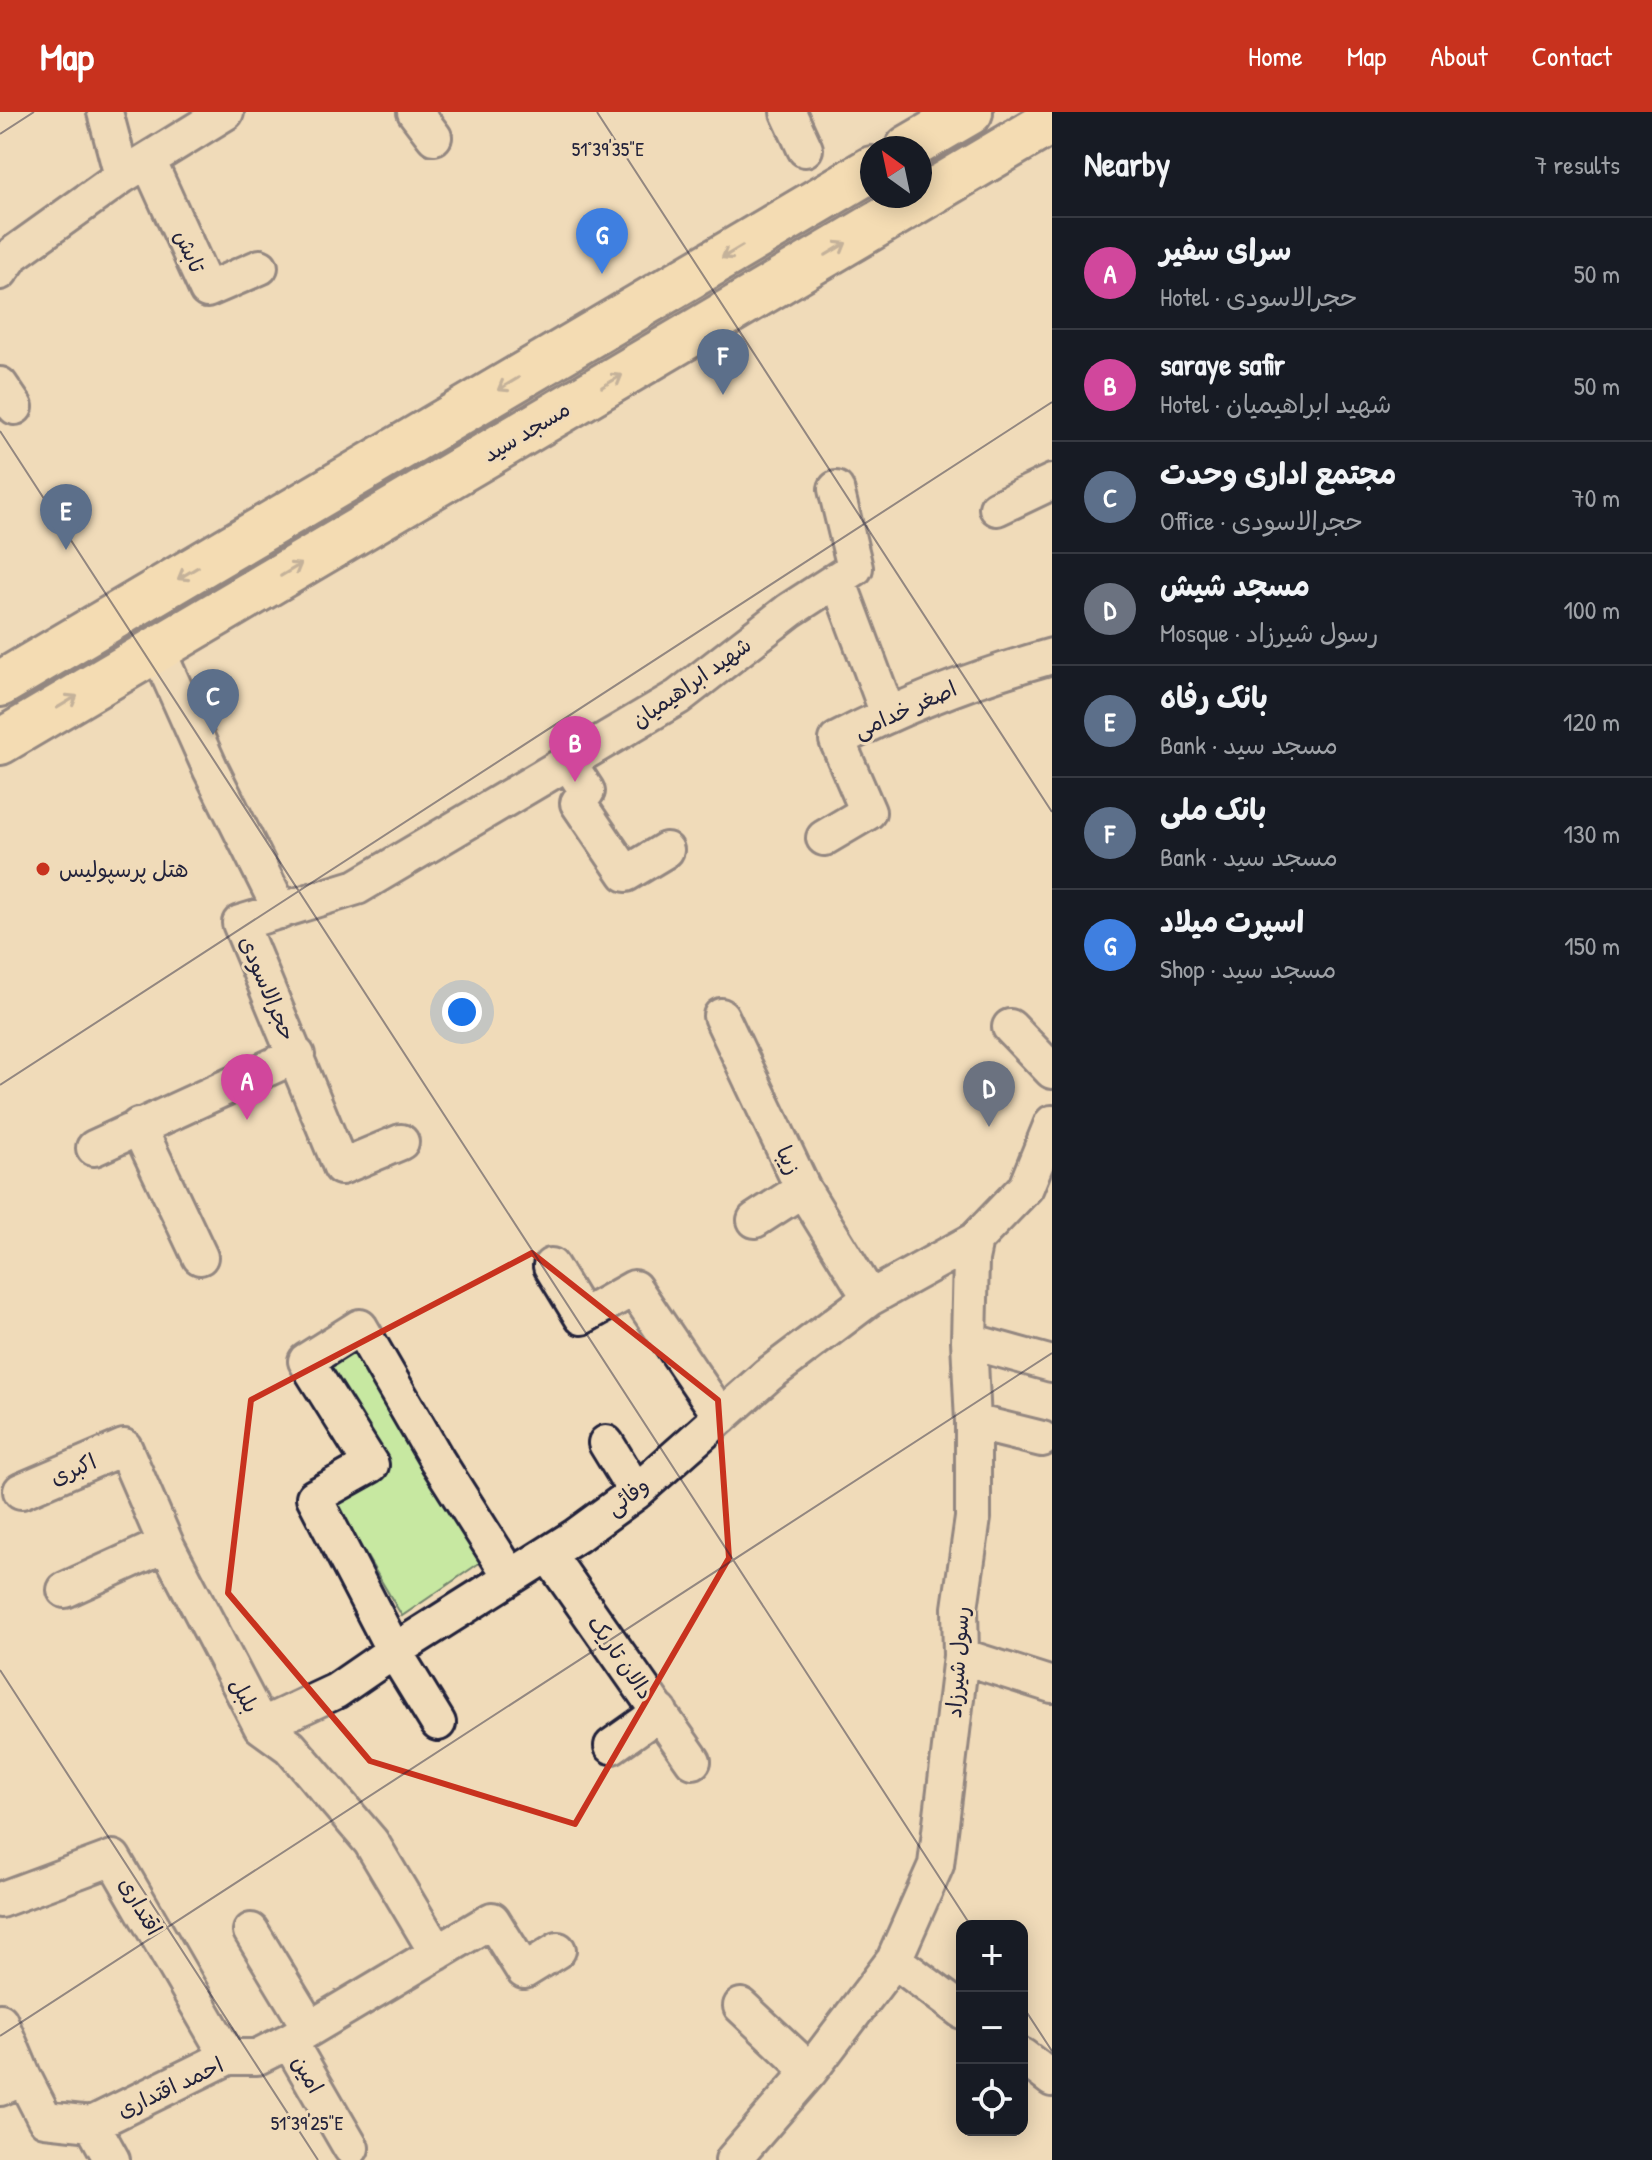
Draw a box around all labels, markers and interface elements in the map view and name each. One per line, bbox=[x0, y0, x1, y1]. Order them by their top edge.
text: Map bbox=[40, 30, 94, 82]
text: Home bbox=[1248, 37, 1303, 75]
text: Map bbox=[1347, 37, 1386, 75]
text: About bbox=[1430, 37, 1488, 75]
text: Contact bbox=[1532, 37, 1612, 75]
text: 51°39'35"E bbox=[572, 135, 644, 162]
north arrow bbox=[860, 136, 932, 208]
text: Nearby bbox=[1084, 141, 1170, 187]
text: 7 results bbox=[1535, 147, 1620, 182]
pin: G bbox=[576, 208, 628, 274]
street label: تابش bbox=[167, 225, 213, 278]
text: سرای سفیر bbox=[1160, 229, 1292, 269]
one-way arrow bbox=[823, 241, 847, 256]
one-way arrow bbox=[721, 244, 744, 260]
text: A bbox=[1104, 256, 1116, 291]
text: 50 m bbox=[1574, 256, 1620, 291]
text: Hotel · حجرالاسودی bbox=[1160, 279, 1358, 314]
pin: F bbox=[697, 329, 749, 395]
text: saraye safir bbox=[1160, 344, 1285, 384]
text: B bbox=[1103, 368, 1117, 403]
text: 50 m bbox=[1574, 368, 1620, 403]
one-way arrow bbox=[599, 373, 623, 388]
one-way arrow bbox=[497, 377, 521, 392]
text: Hotel · شهید ابراهیمیان bbox=[1160, 386, 1392, 421]
street label: مسجد سید bbox=[477, 393, 575, 469]
text: مجتمع اداری وحدت bbox=[1160, 453, 1396, 493]
text: C bbox=[1103, 480, 1117, 515]
text: 70 m bbox=[1572, 480, 1620, 515]
pin: E bbox=[40, 484, 92, 550]
text: Office · حجرالاسودی bbox=[1160, 503, 1363, 538]
one-way arrow bbox=[279, 562, 302, 578]
one-way arrow bbox=[177, 565, 200, 581]
text: مسجد شیش bbox=[1160, 565, 1310, 605]
text: D bbox=[1104, 592, 1116, 627]
text: 100 m bbox=[1564, 592, 1620, 627]
text: Mosque · رسول شیرزاد bbox=[1160, 615, 1378, 650]
street label: شهید ابراهیمیان bbox=[625, 630, 757, 734]
pin: C bbox=[187, 669, 239, 735]
street label: اصغر خدامی bbox=[849, 673, 961, 745]
text: بانک رفاه bbox=[1160, 677, 1268, 717]
one-way arrow bbox=[55, 694, 78, 710]
text: E bbox=[1104, 704, 1116, 739]
text: 120 m bbox=[1563, 704, 1620, 739]
pin: B bbox=[549, 716, 601, 782]
text: Bank · مسجد سید bbox=[1160, 727, 1338, 762]
text: بانک ملی bbox=[1160, 789, 1266, 829]
text: F bbox=[1105, 816, 1115, 851]
text: 130 m bbox=[1564, 816, 1620, 851]
text: Bank · مسجد سید bbox=[1160, 839, 1338, 874]
place label: هتل پرسپولیس bbox=[59, 854, 189, 884]
marker: هتل پرسپولیس bbox=[34, 860, 52, 878]
text: اسپرت میلاد bbox=[1160, 901, 1304, 941]
text: G bbox=[1104, 928, 1116, 963]
text: 150 m bbox=[1564, 928, 1620, 963]
street label: حجرالاسودی bbox=[232, 931, 304, 1045]
text: Shop · مسجد سید bbox=[1160, 951, 1336, 986]
your location bbox=[442, 992, 482, 1032]
pin: A bbox=[221, 1054, 273, 1120]
pin: D bbox=[963, 1061, 1015, 1127]
street label: زیبا bbox=[769, 1141, 809, 1179]
street label: اکبری bbox=[45, 1446, 101, 1492]
street label: وفائی bbox=[599, 1470, 655, 1522]
street label: رسول شیرزاد bbox=[938, 1605, 976, 1719]
street label: دالان تاریک bbox=[581, 1609, 661, 1705]
street label: بلبل bbox=[223, 1672, 267, 1718]
street label: اقتداری bbox=[112, 1871, 170, 1941]
map controls bbox=[956, 1920, 1028, 2136]
button: + bbox=[956, 1920, 1028, 1992]
button: − bbox=[956, 1992, 1028, 2064]
street label: احمد اقتداری bbox=[112, 2049, 228, 2125]
street label: امین bbox=[285, 2049, 331, 2099]
button: locate bbox=[956, 2064, 1028, 2136]
text: 51°39'25"E bbox=[271, 2109, 343, 2136]

